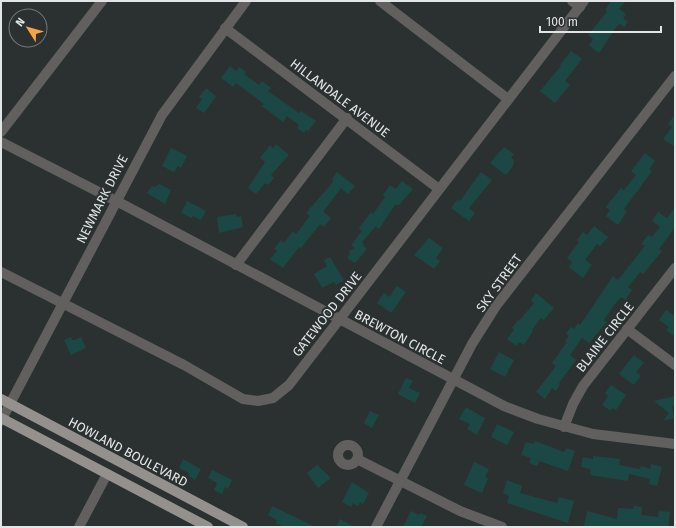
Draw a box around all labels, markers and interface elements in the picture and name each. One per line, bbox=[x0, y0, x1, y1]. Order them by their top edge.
north arrow bbox=[8, 8, 48, 48]
scale bar bbox=[540, 8, 661, 34]
text: N bbox=[13, 15, 28, 29]
text: 100 m bbox=[546, 15, 578, 29]
street label: HILLANDALE AVENUE bbox=[287, 56, 393, 140]
street label: NEWMARK DRIVE bbox=[73, 152, 131, 246]
street label: SKY STREET bbox=[473, 251, 525, 315]
street label: GATEWOOD DRIVE bbox=[289, 269, 365, 359]
street label: BLAINE CIRCLE bbox=[573, 299, 637, 375]
street label: BREWTON CIRCLE bbox=[352, 307, 448, 367]
street label: HOWLAND BOULEVARD bbox=[66, 414, 190, 490]

